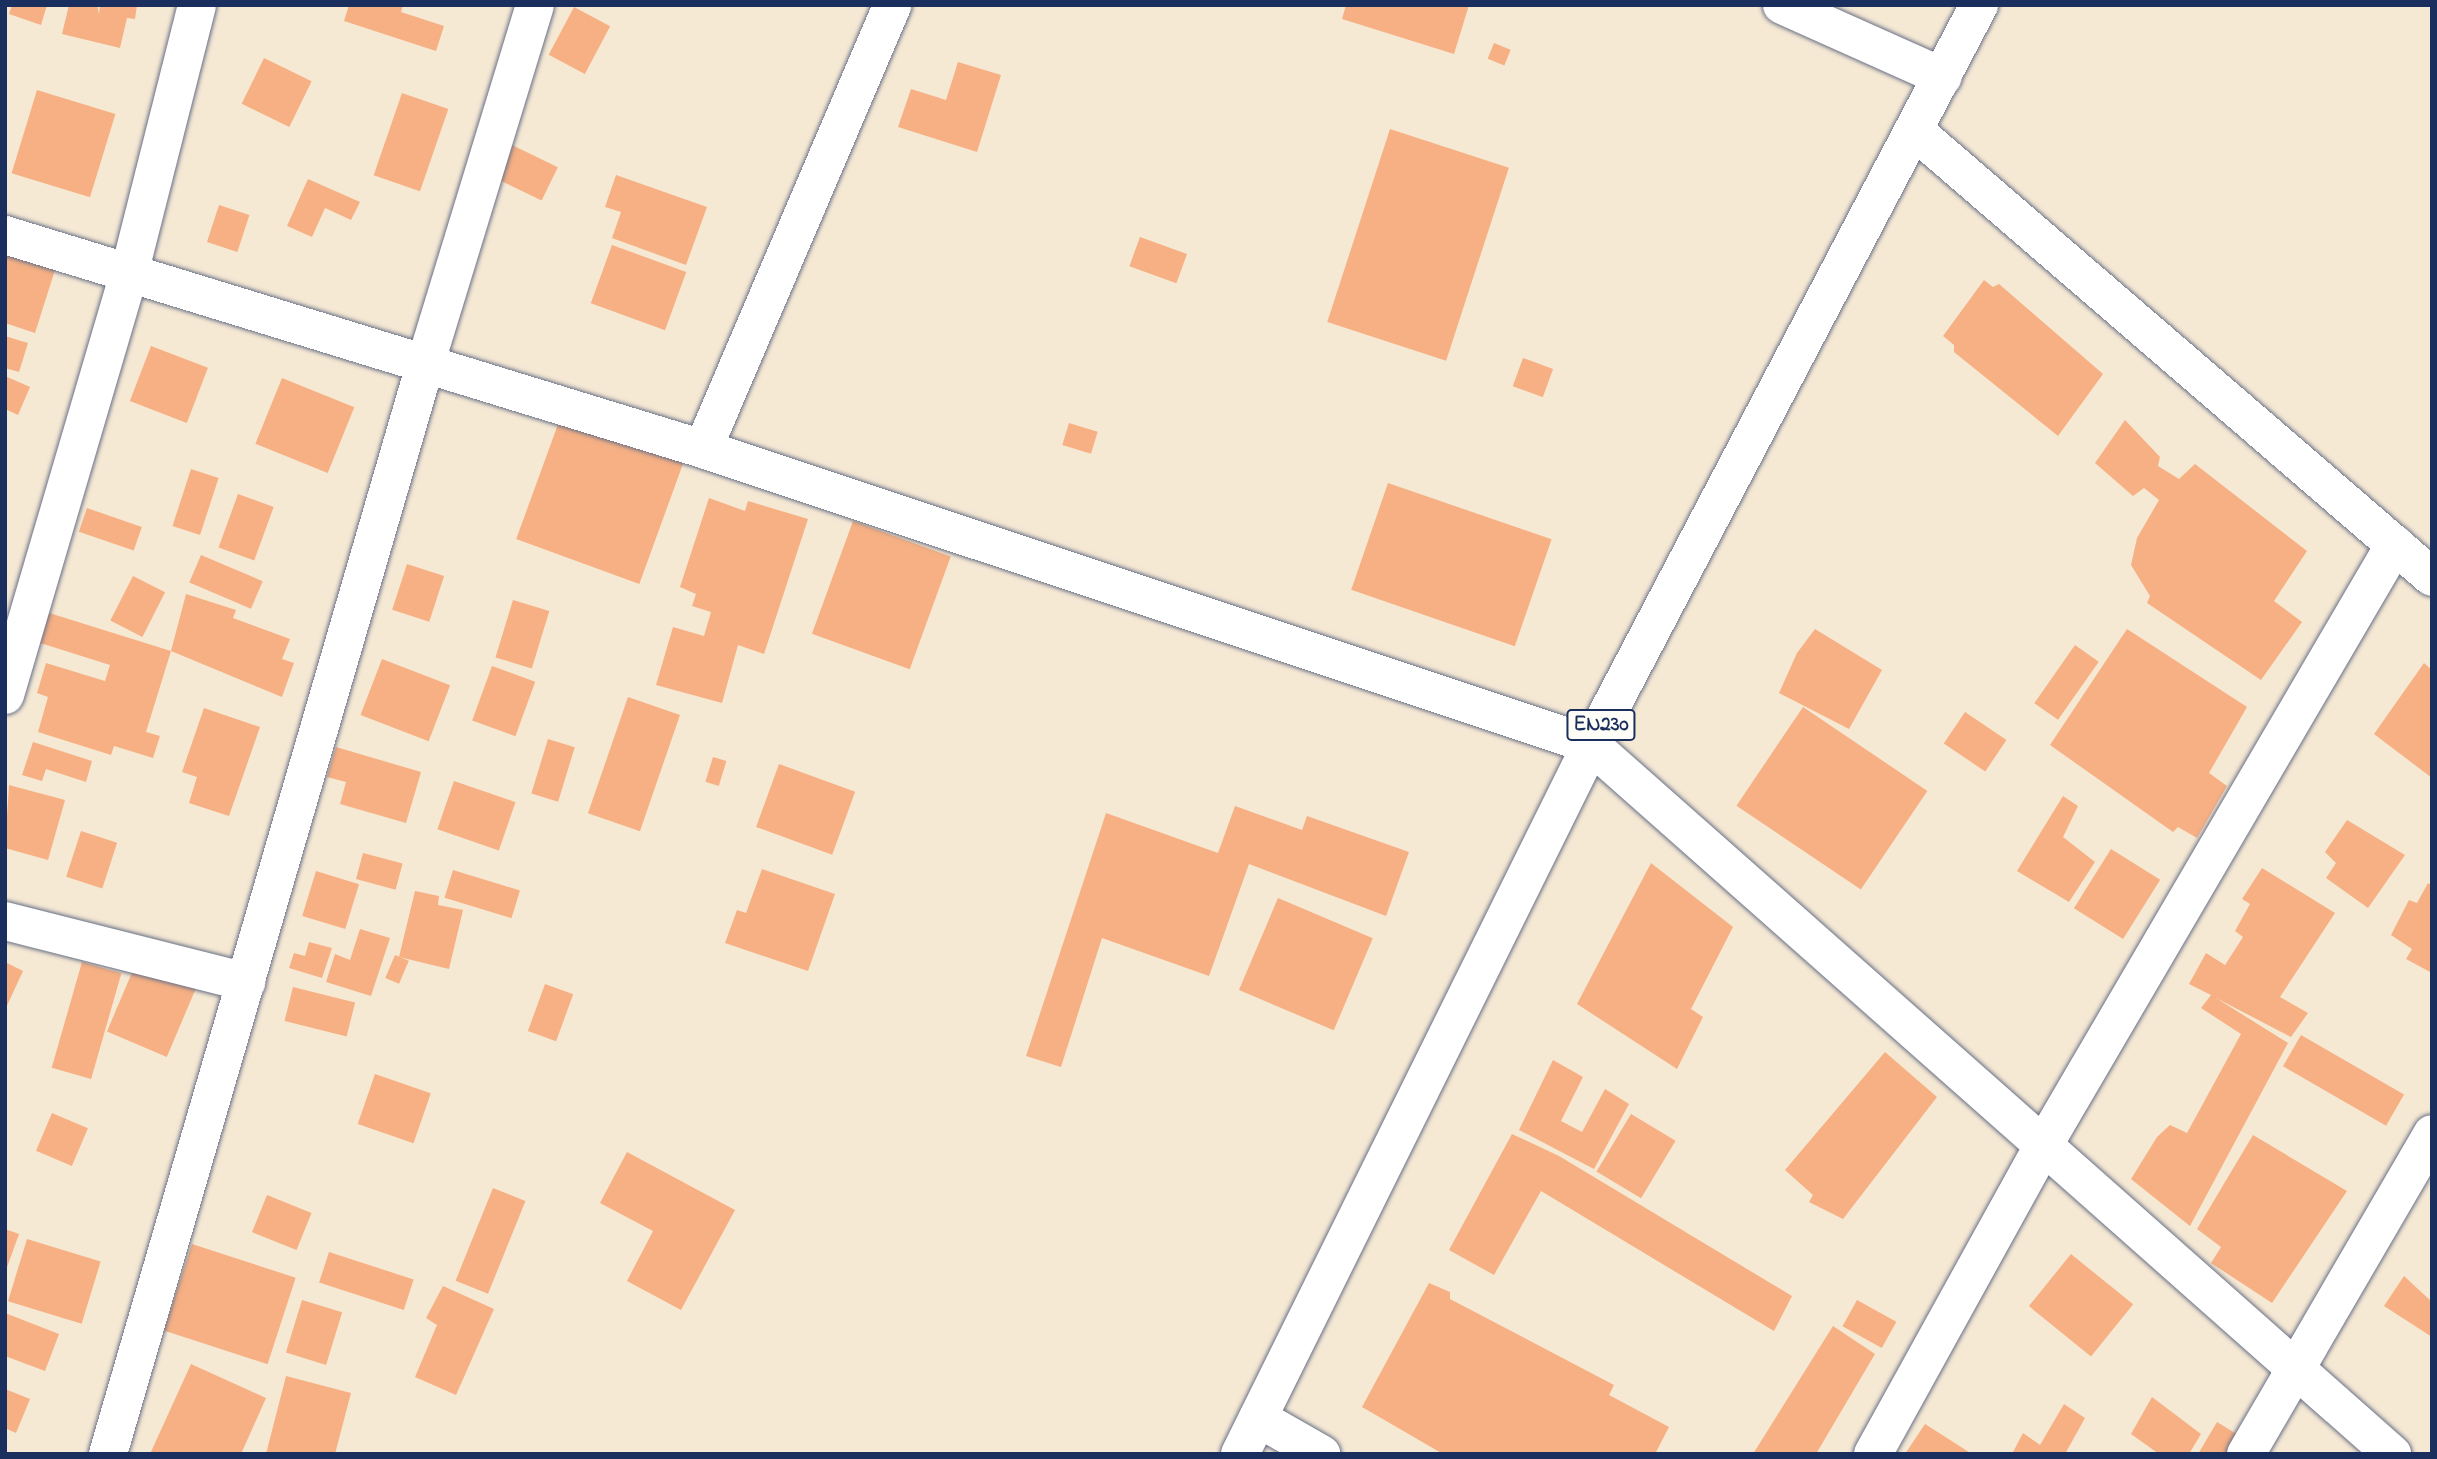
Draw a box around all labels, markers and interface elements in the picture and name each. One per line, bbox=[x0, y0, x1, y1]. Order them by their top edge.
road number: EN230 bbox=[1566, 708, 1636, 742]

